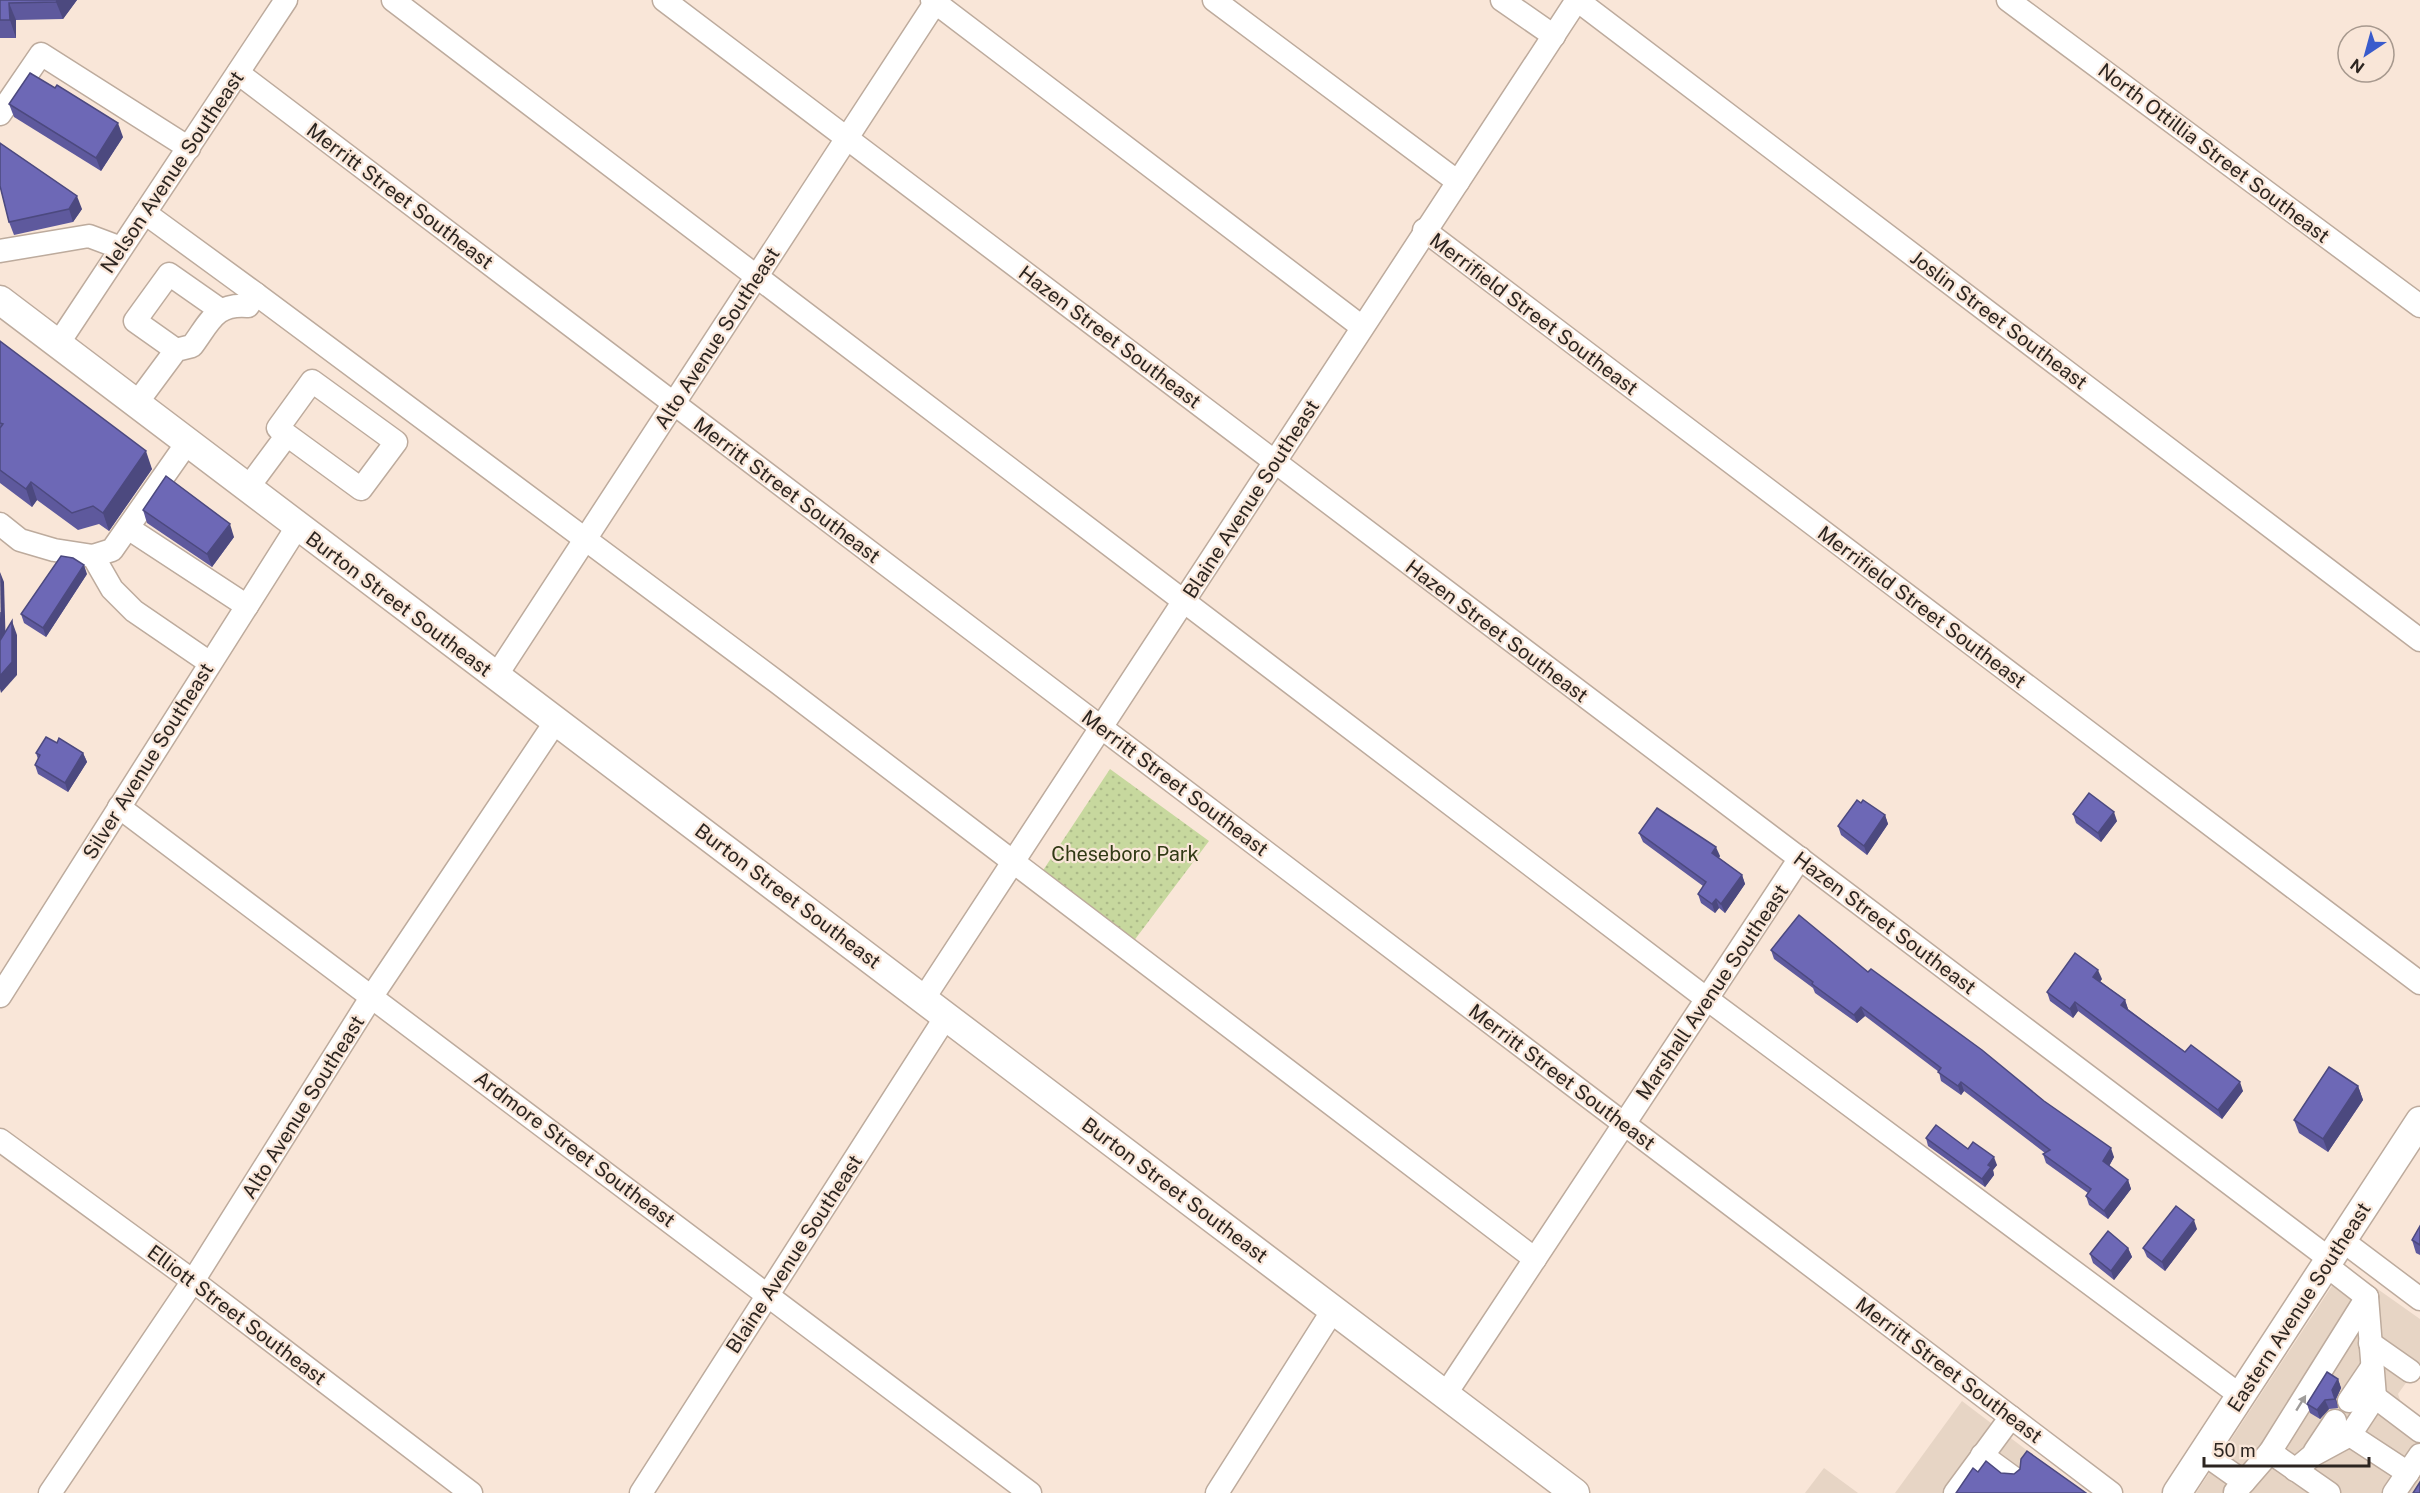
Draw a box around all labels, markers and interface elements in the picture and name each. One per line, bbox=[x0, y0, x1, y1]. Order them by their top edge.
north arrow bbox=[2336, 24, 2396, 84]
text: N bbox=[2347, 54, 2368, 77]
street label: North Ottillia Street Southeast bbox=[2094, 58, 2334, 248]
street label: Nelson Avenue Southeast bbox=[95, 66, 249, 278]
street label: Merritt Street Southeast bbox=[302, 118, 498, 274]
street label: Merrifield Street Southeast bbox=[1425, 228, 1643, 400]
street label: Alto Avenue Southeast bbox=[649, 243, 785, 433]
street label: Joslin Street Southeast bbox=[1906, 246, 2092, 394]
street label: Hazen Street Southeast bbox=[1014, 261, 1206, 413]
street label: Blaine Avenue Southeast bbox=[1178, 395, 1324, 603]
street label: Merritt Street Southeast bbox=[689, 412, 885, 568]
street label: Merrifield Street Southeast bbox=[1813, 521, 2031, 693]
street label: Burton Street Southeast bbox=[301, 526, 497, 682]
street label: Hazen Street Southeast bbox=[1401, 555, 1593, 707]
street label: Silver Avenue Southeast bbox=[78, 658, 218, 864]
street label: Merritt Street Southeast bbox=[1077, 705, 1273, 861]
street label: Burton Street Southeast bbox=[690, 818, 886, 974]
park label: Cheseboro Park bbox=[1051, 842, 1199, 866]
street label: Hazen Street Southeast bbox=[1789, 847, 1981, 999]
street label: Marshall Avenue Southeast bbox=[1631, 880, 1793, 1104]
street label: Merritt Street Southeast bbox=[1464, 999, 1660, 1155]
street label: Alto Avenue Southeast bbox=[237, 1011, 369, 1203]
street label: Ardmore Street Southeast bbox=[470, 1066, 680, 1232]
street label: Burton Street Southeast bbox=[1077, 1112, 1273, 1268]
street label: Blaine Avenue Southeast bbox=[721, 1150, 867, 1358]
street label: Eastern Avenue Southeast bbox=[2222, 1198, 2376, 1416]
street label: Elliott Street Southeast bbox=[143, 1240, 331, 1390]
street label: Merritt Street Southeast bbox=[1851, 1292, 2047, 1448]
one-way arrow bbox=[2296, 1394, 2307, 1411]
scale bar bbox=[2204, 1430, 2369, 1468]
text: 50 m bbox=[2213, 1440, 2256, 1461]

